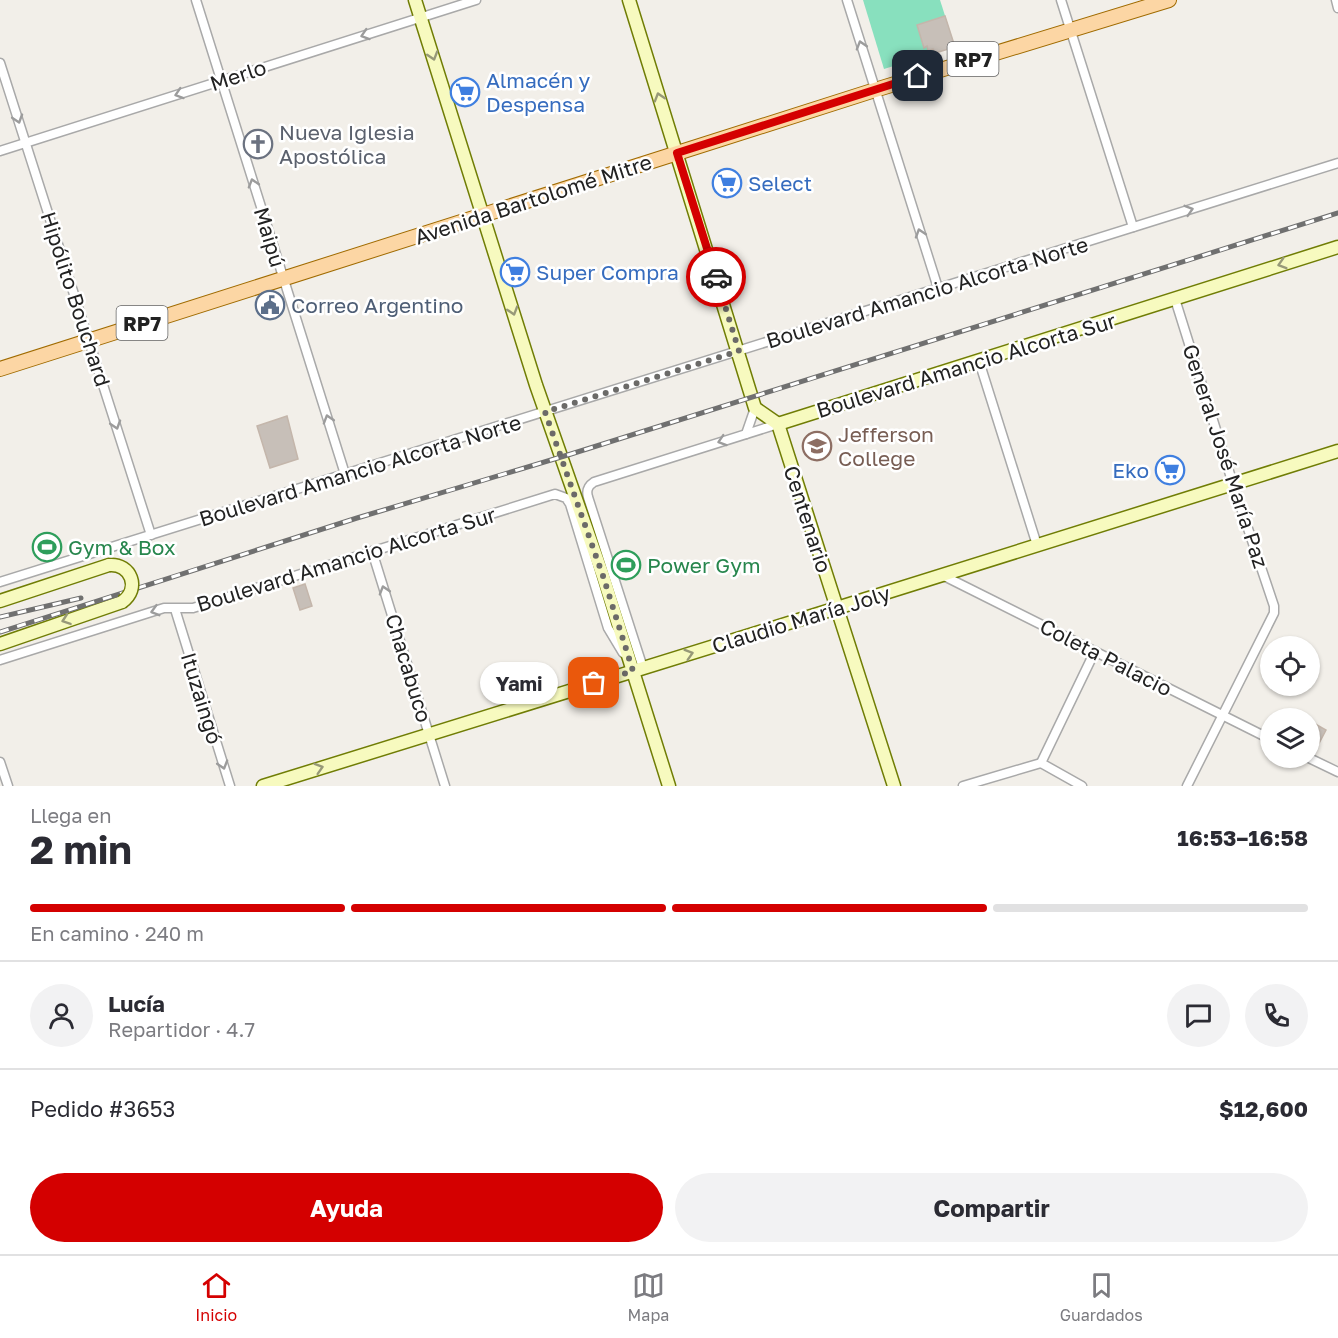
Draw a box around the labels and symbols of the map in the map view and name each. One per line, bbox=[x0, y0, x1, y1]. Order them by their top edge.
one-way arrow bbox=[360, 28, 371, 40]
one-way arrow bbox=[856, 40, 868, 51]
road number: RP7 bbox=[948, 42, 998, 76]
one-way arrow bbox=[426, 50, 438, 61]
pin bbox=[892, 50, 943, 101]
street label: Merlo bbox=[207, 54, 269, 96]
place label: Almacén y Despensa bbox=[486, 67, 591, 117]
supermarket icon: Almacén y Despensa bbox=[449, 76, 481, 108]
one-way arrow bbox=[174, 87, 185, 99]
one-way arrow bbox=[654, 92, 666, 103]
one-way arrow bbox=[11, 113, 23, 124]
place label: Nueva Iglesia Apostólica bbox=[279, 119, 415, 169]
church icon: Nueva Iglesia Apostólica bbox=[242, 128, 274, 160]
street label: Avenida Bartolomé Mitre bbox=[411, 148, 655, 250]
supermarket icon: Select bbox=[711, 167, 743, 199]
place label: Select bbox=[748, 170, 812, 196]
one-way arrow bbox=[248, 178, 260, 189]
street label: Maipú bbox=[249, 204, 291, 270]
one-way arrow bbox=[1183, 205, 1194, 217]
street label: Hipólito Bouchard bbox=[35, 208, 117, 390]
one-way arrow bbox=[915, 228, 928, 239]
street label: Boulevard Amancio Alcorta Norte bbox=[763, 231, 1091, 353]
courier bbox=[686, 247, 746, 307]
supermarket icon: Super Compra bbox=[499, 256, 531, 288]
one-way arrow bbox=[1277, 257, 1288, 269]
place label: Super Compra bbox=[536, 259, 679, 285]
public building icon: Correo Argentino bbox=[254, 289, 286, 321]
place label: Correo Argentino bbox=[291, 292, 463, 318]
one-way arrow bbox=[506, 305, 518, 316]
road number: RP7 bbox=[116, 306, 168, 340]
street label: Boulevard Amancio Alcorta Sur bbox=[813, 307, 1119, 423]
street label: General José María Paz bbox=[1178, 341, 1274, 571]
street label: Boulevard Amancio Alcorta Norte bbox=[196, 409, 524, 531]
one-way arrow bbox=[322, 414, 335, 425]
one-way arrow bbox=[108, 419, 121, 430]
place label: Jefferson College bbox=[838, 421, 934, 471]
school or university icon: Jefferson College bbox=[801, 430, 833, 462]
one-way arrow bbox=[717, 434, 728, 447]
supermarket icon: Eko bbox=[1154, 454, 1186, 486]
place label: Eko bbox=[1112, 457, 1149, 483]
street label: Centenario bbox=[778, 462, 838, 576]
street label: Boulevard Amancio Alcorta Sur bbox=[193, 501, 499, 617]
sports icon: Gym & Box bbox=[31, 531, 63, 563]
place label: Gym & Box bbox=[68, 534, 176, 560]
sports icon: Power Gym bbox=[610, 549, 642, 581]
place label: Power Gym bbox=[647, 552, 761, 578]
street label: Claudio María Joly bbox=[709, 579, 894, 658]
one-way arrow bbox=[379, 585, 392, 596]
one-way arrow bbox=[150, 604, 161, 616]
street label: Chacabuco bbox=[380, 611, 438, 725]
one-way arrow bbox=[61, 613, 72, 626]
street label: Coleta Palacio bbox=[1036, 613, 1176, 701]
street label: Ituzaingó bbox=[176, 649, 228, 747]
one-way arrow bbox=[683, 649, 694, 661]
pin bbox=[568, 657, 619, 708]
callout: Yami bbox=[480, 662, 558, 704]
one-way arrow bbox=[216, 759, 228, 770]
one-way arrow bbox=[313, 763, 324, 776]

